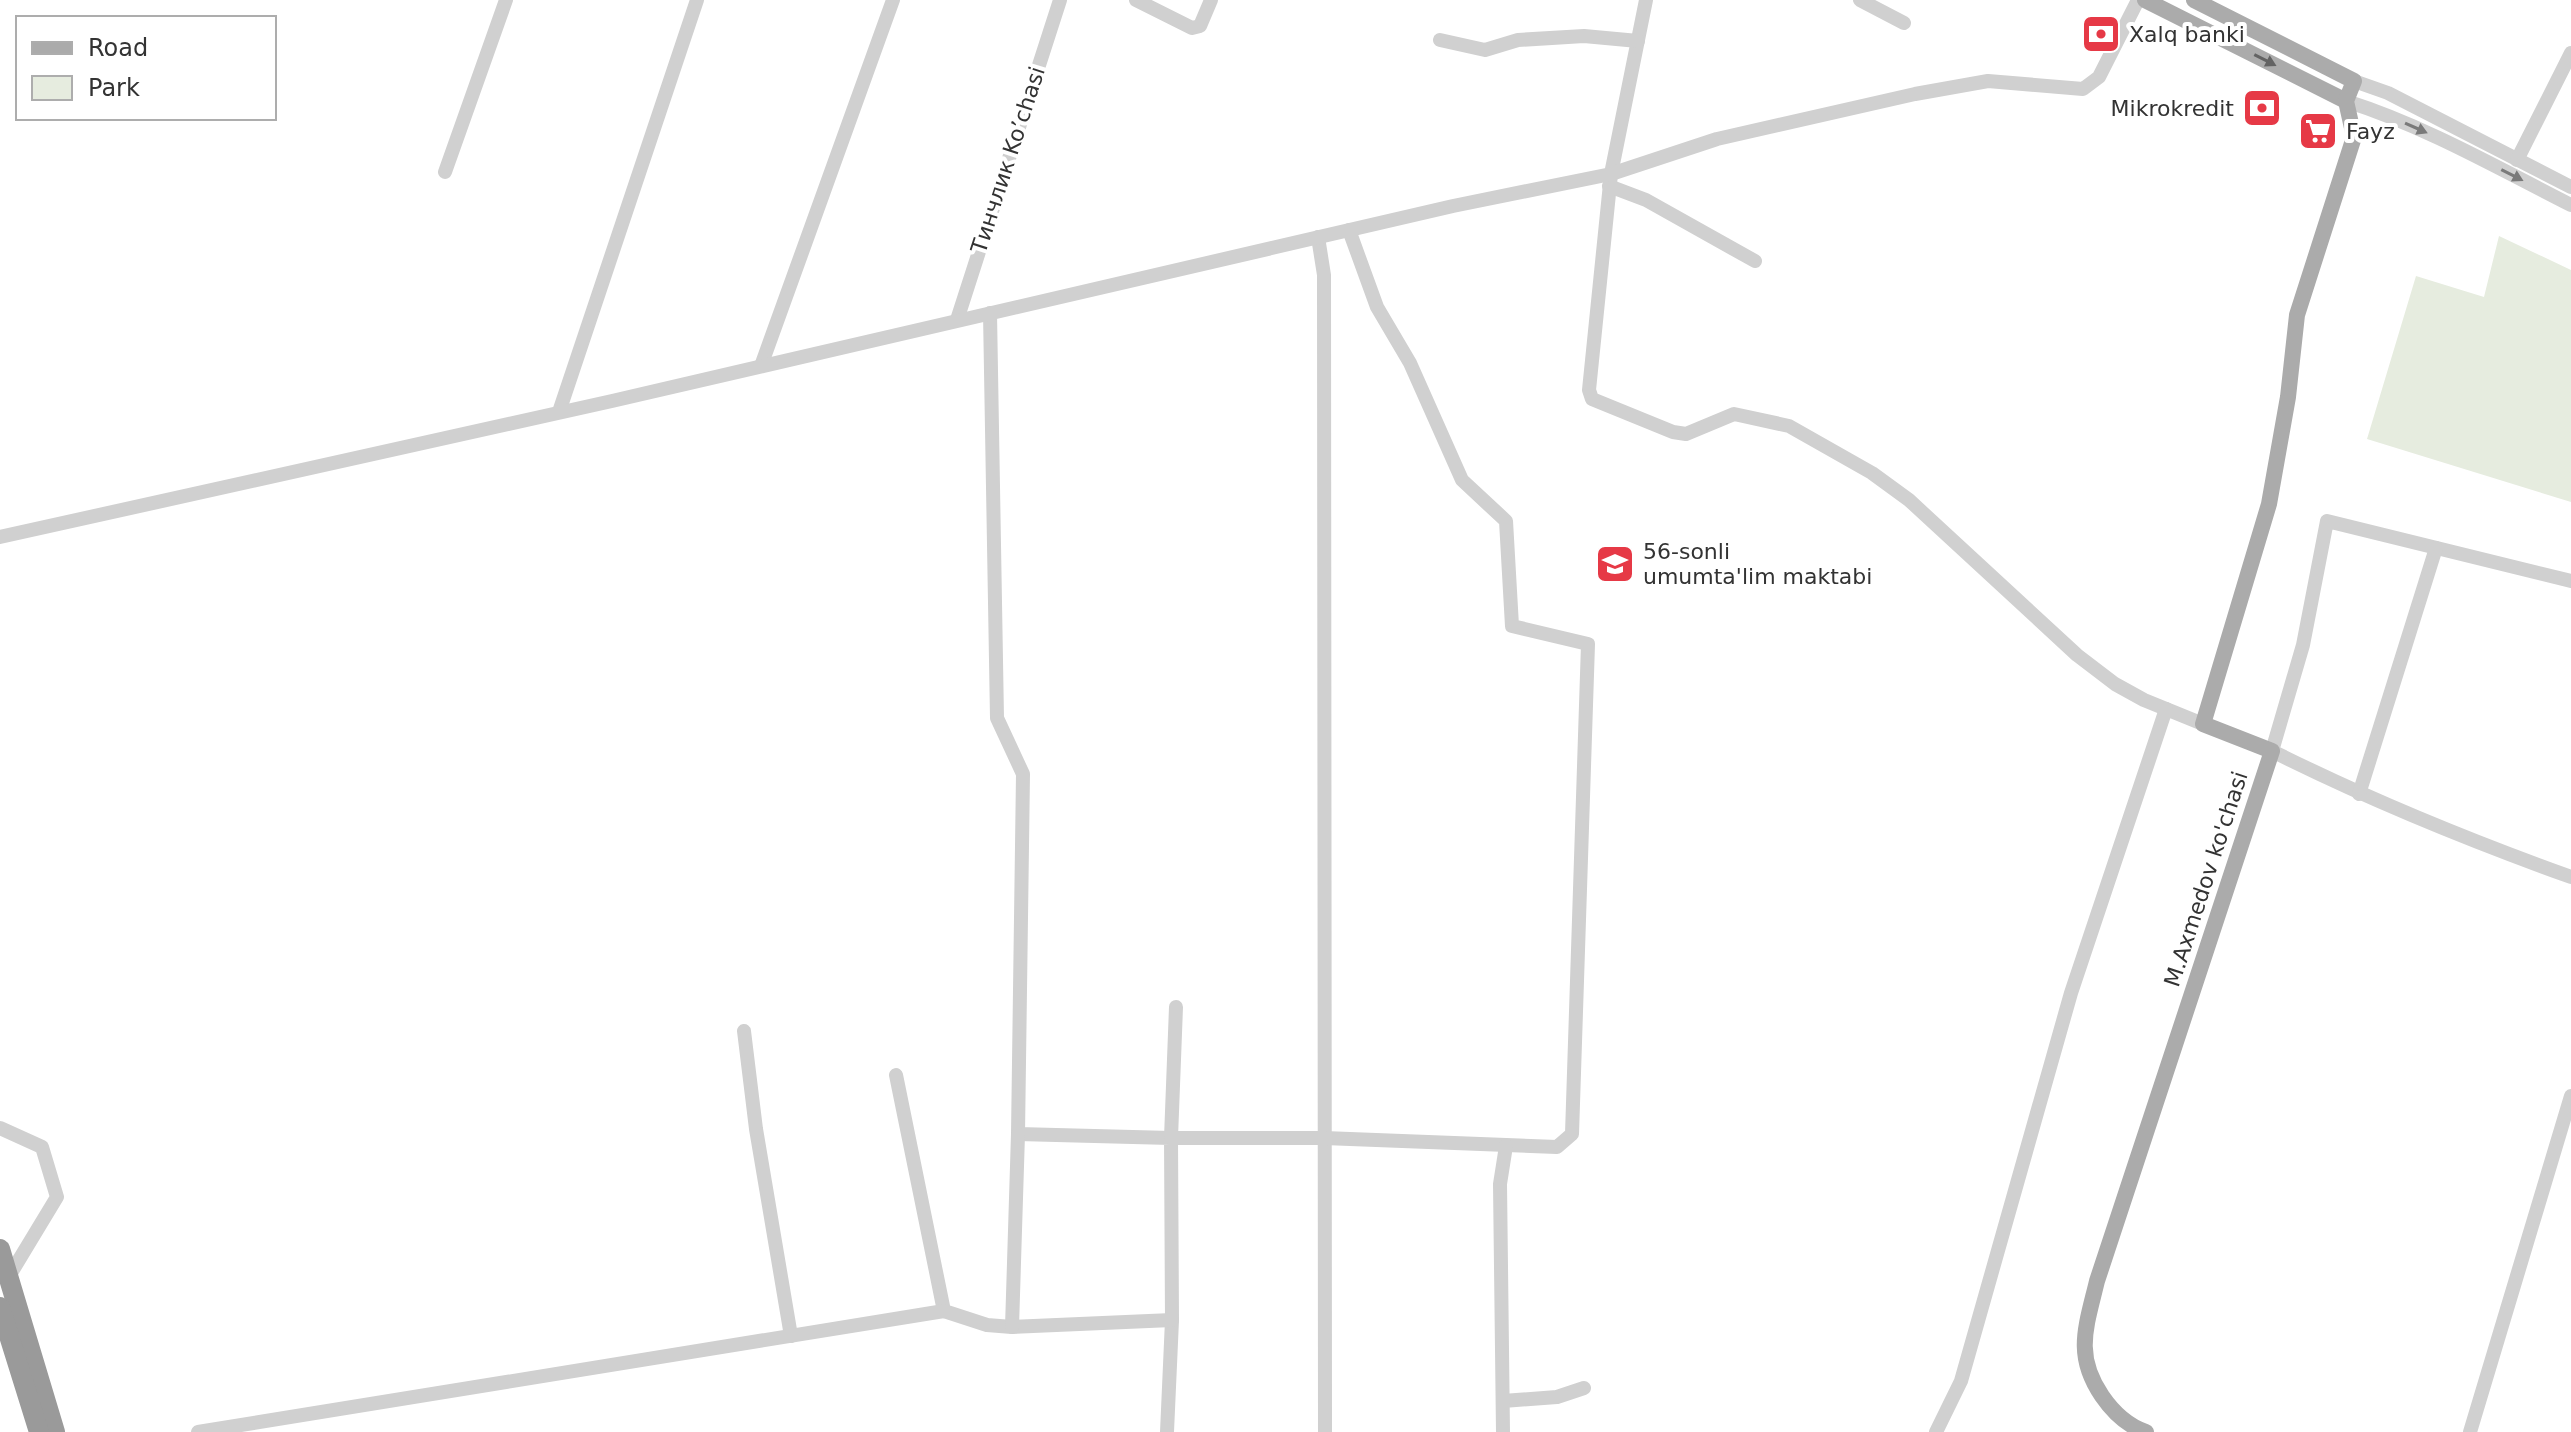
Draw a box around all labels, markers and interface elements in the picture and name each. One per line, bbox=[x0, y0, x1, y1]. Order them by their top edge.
bank icon: Xalq banki bbox=[2080, 13, 2122, 55]
legend bbox=[16, 16, 276, 120]
place label: Xalq banki bbox=[2129, 22, 2245, 47]
text: Road bbox=[88, 34, 148, 62]
one-way arrow bbox=[2253, 53, 2276, 67]
street label: Тинчлик Ko’chasi bbox=[966, 64, 1050, 257]
text: Park bbox=[88, 74, 140, 102]
bank icon: Mikrokredit bbox=[2241, 87, 2283, 129]
place label: Mikrokredit bbox=[2111, 96, 2234, 121]
supermarket icon: Fayz bbox=[2297, 110, 2339, 152]
place label: Fayz bbox=[2346, 119, 2395, 144]
one-way arrow bbox=[2404, 121, 2427, 135]
one-way arrow bbox=[2500, 168, 2523, 181]
place label: 56-sonli umumta'lim maktabi bbox=[1643, 539, 1872, 589]
school or university icon: 56-sonli umumta'lim maktabi bbox=[1594, 543, 1636, 585]
street label: M.Axmedov ko'chasi bbox=[2159, 768, 2253, 990]

